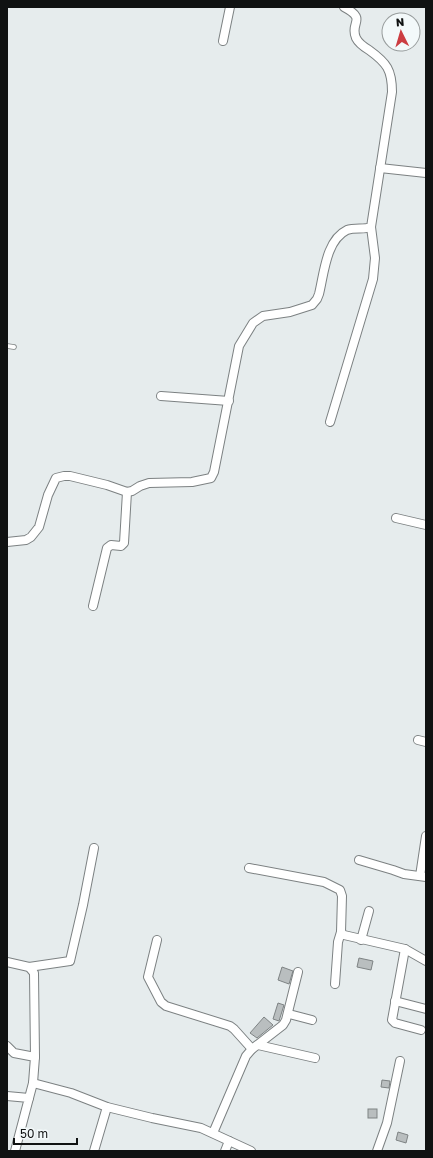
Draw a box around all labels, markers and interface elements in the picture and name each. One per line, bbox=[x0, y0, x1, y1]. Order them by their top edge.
north arrow bbox=[381, 12, 421, 52]
text: N bbox=[395, 15, 405, 28]
scale bar bbox=[14, 1120, 77, 1146]
text: 50 m bbox=[20, 1126, 48, 1141]

